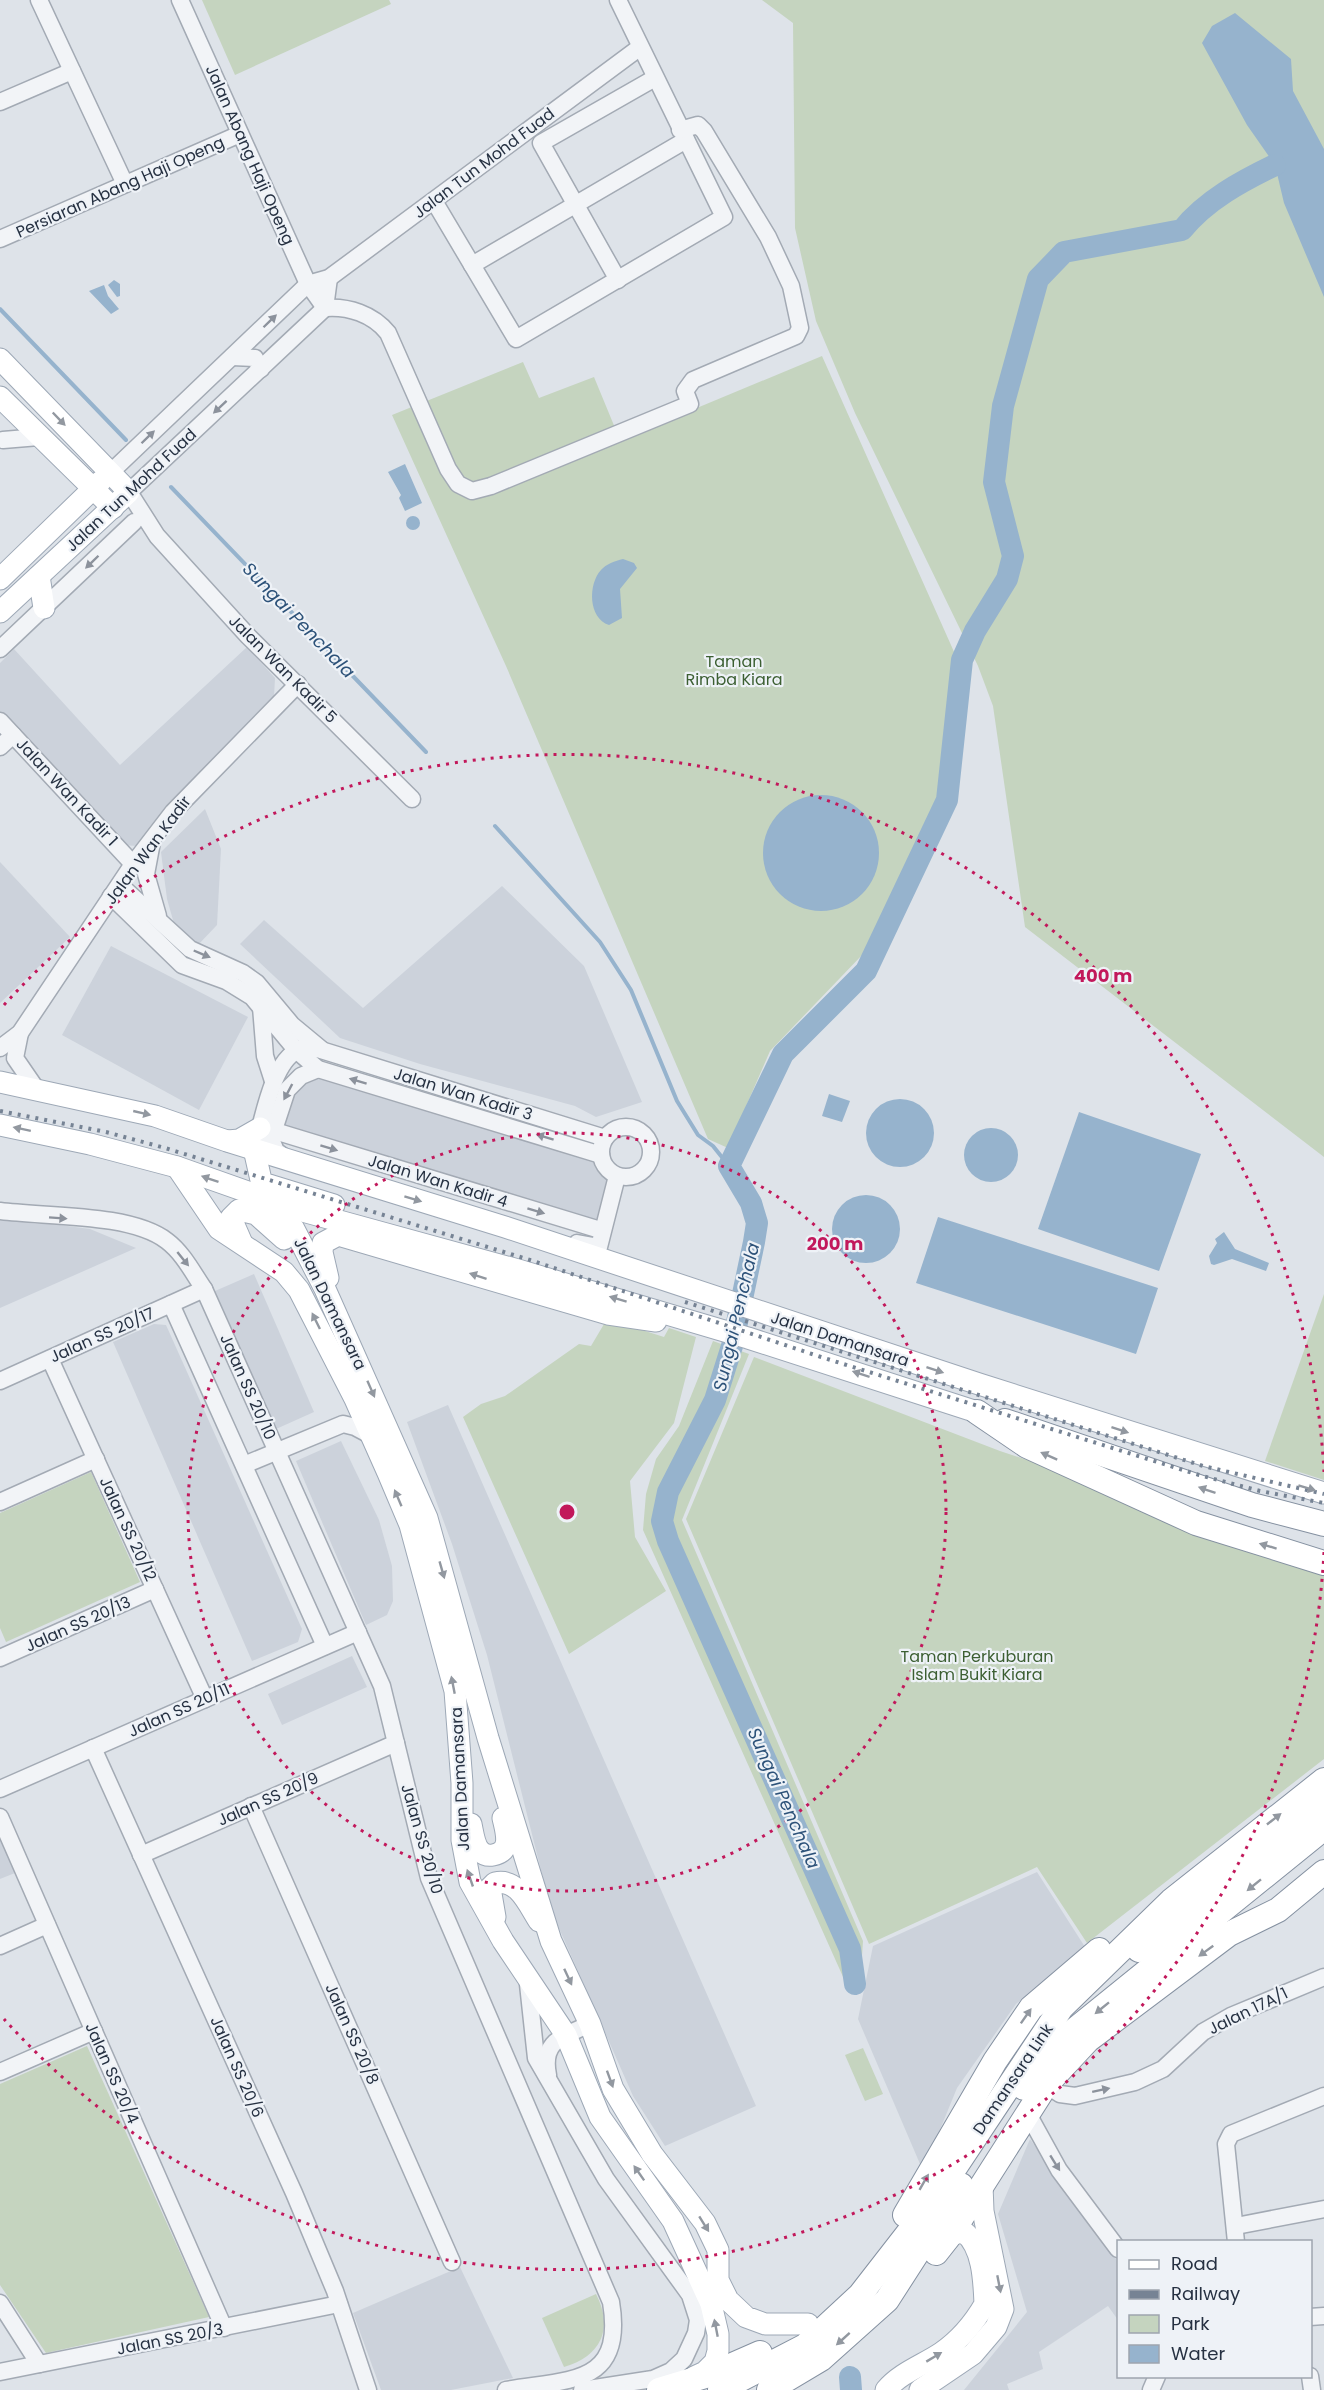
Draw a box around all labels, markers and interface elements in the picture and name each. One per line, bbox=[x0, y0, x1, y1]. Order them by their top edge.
street label: Jalan Abang Haji Openg bbox=[200, 61, 300, 249]
street label: Jalan Tun Mohd Fuad bbox=[409, 102, 559, 224]
street label: Persiaran Abang Haji Openg bbox=[12, 131, 228, 243]
one-way arrow bbox=[262, 314, 276, 328]
one-way arrow bbox=[213, 400, 227, 414]
one-way arrow bbox=[51, 412, 65, 426]
street label: Jalan Tun Mohd Fuad bbox=[61, 423, 201, 557]
one-way arrow bbox=[140, 430, 154, 444]
one-way arrow bbox=[85, 555, 99, 569]
water label: Sungai Penchala bbox=[237, 557, 361, 683]
street label: Jalan Wan Kadir 5 bbox=[224, 610, 342, 728]
park label: Taman Rimba Kiara bbox=[685, 650, 783, 691]
street label: Jalan Wan Kadir 1 bbox=[11, 733, 123, 851]
street label: Jalan Wan Kadir bbox=[100, 791, 197, 909]
one-way arrow bbox=[194, 949, 212, 959]
text: 400 m bbox=[1074, 963, 1132, 988]
street label: Jalan Wan Kadir 3 bbox=[391, 1062, 535, 1126]
one-way arrow bbox=[349, 1076, 367, 1085]
one-way arrow bbox=[283, 1084, 293, 1101]
one-way arrow bbox=[133, 1109, 151, 1119]
one-way arrow bbox=[13, 1124, 31, 1134]
one-way arrow bbox=[536, 1132, 554, 1141]
one-way arrow bbox=[320, 1144, 338, 1153]
street label: Jalan Wan Kadir 4 bbox=[365, 1149, 511, 1213]
one-way arrow bbox=[201, 1173, 219, 1183]
one-way arrow bbox=[404, 1195, 422, 1204]
one-way arrow bbox=[527, 1207, 545, 1216]
one-way arrow bbox=[49, 1213, 68, 1222]
text: 200 m bbox=[807, 1231, 863, 1256]
street label: Jalan Damansara bbox=[288, 1234, 372, 1374]
water label: Sungai Penchala bbox=[707, 1240, 765, 1394]
one-way arrow bbox=[176, 1251, 188, 1266]
one-way arrow bbox=[469, 1270, 487, 1280]
one-way arrow bbox=[609, 1294, 627, 1303]
street label: Jalan SS 20/17 bbox=[46, 1302, 158, 1368]
street label: Jalan Damansara bbox=[768, 1306, 912, 1372]
one-way arrow bbox=[311, 1313, 321, 1330]
street label: Jalan SS 20/10 bbox=[214, 1330, 282, 1444]
one-way arrow bbox=[926, 1366, 944, 1375]
one-way arrow bbox=[852, 1369, 870, 1378]
one-way arrow bbox=[366, 1380, 376, 1398]
one-way arrow bbox=[1111, 1425, 1129, 1435]
one-way arrow bbox=[1040, 1451, 1058, 1461]
street label: Jalan SS 20/12 bbox=[94, 1473, 162, 1585]
one-way arrow bbox=[1198, 1484, 1216, 1494]
one-way arrow bbox=[1298, 1484, 1316, 1493]
one-way arrow bbox=[393, 1489, 402, 1507]
centre of rings bbox=[557, 1502, 577, 1522]
one-way arrow bbox=[1259, 1541, 1277, 1550]
one-way arrow bbox=[438, 1561, 447, 1579]
street label: Jalan SS 20/13 bbox=[22, 1591, 134, 1657]
park label: Taman Perkuburan Islam Bukit Kiara bbox=[901, 1645, 1054, 1686]
one-way arrow bbox=[448, 1675, 457, 1694]
street label: Jalan SS 20/11 bbox=[125, 1677, 233, 1743]
street label: Jalan Damansara bbox=[445, 1706, 475, 1852]
water label: Sungai Penchala bbox=[742, 1724, 826, 1872]
street label: Jalan SS 20/9 bbox=[214, 1766, 322, 1832]
street label: Jalan SS 20/10 bbox=[395, 1781, 449, 1897]
one-way arrow bbox=[1267, 1813, 1282, 1825]
one-way arrow bbox=[464, 1869, 474, 1887]
one-way arrow bbox=[1246, 1878, 1261, 1891]
one-way arrow bbox=[1199, 1945, 1215, 1957]
one-way arrow bbox=[563, 1968, 572, 1985]
street label: Jalan SS 20/8 bbox=[319, 1980, 385, 2088]
street label: Jalan 17A/1 bbox=[1204, 1982, 1292, 2040]
one-way arrow bbox=[1095, 2001, 1110, 2014]
one-way arrow bbox=[1020, 2009, 1032, 2025]
street label: Jalan SS 20/6 bbox=[204, 2013, 270, 2121]
street label: Damansara Link bbox=[967, 2018, 1059, 2139]
street label: Jalan SS 20/4 bbox=[79, 2019, 145, 2127]
one-way arrow bbox=[605, 2070, 615, 2088]
one-way arrow bbox=[1092, 2085, 1111, 2094]
one-way arrow bbox=[1050, 2155, 1061, 2171]
one-way arrow bbox=[634, 2165, 645, 2181]
one-way arrow bbox=[919, 2173, 929, 2190]
one-way arrow bbox=[699, 2216, 710, 2232]
legend bbox=[1117, 2240, 1312, 2378]
text: Road bbox=[1171, 2251, 1218, 2276]
one-way arrow bbox=[995, 2275, 1004, 2294]
text: Railway bbox=[1171, 2281, 1240, 2306]
text: Park bbox=[1171, 2311, 1210, 2336]
street label: Jalan SS 20/3 bbox=[115, 2317, 225, 2361]
one-way arrow bbox=[711, 2318, 720, 2337]
one-way arrow bbox=[836, 2332, 851, 2345]
text: Water bbox=[1171, 2341, 1225, 2366]
one-way arrow bbox=[926, 2352, 942, 2363]

